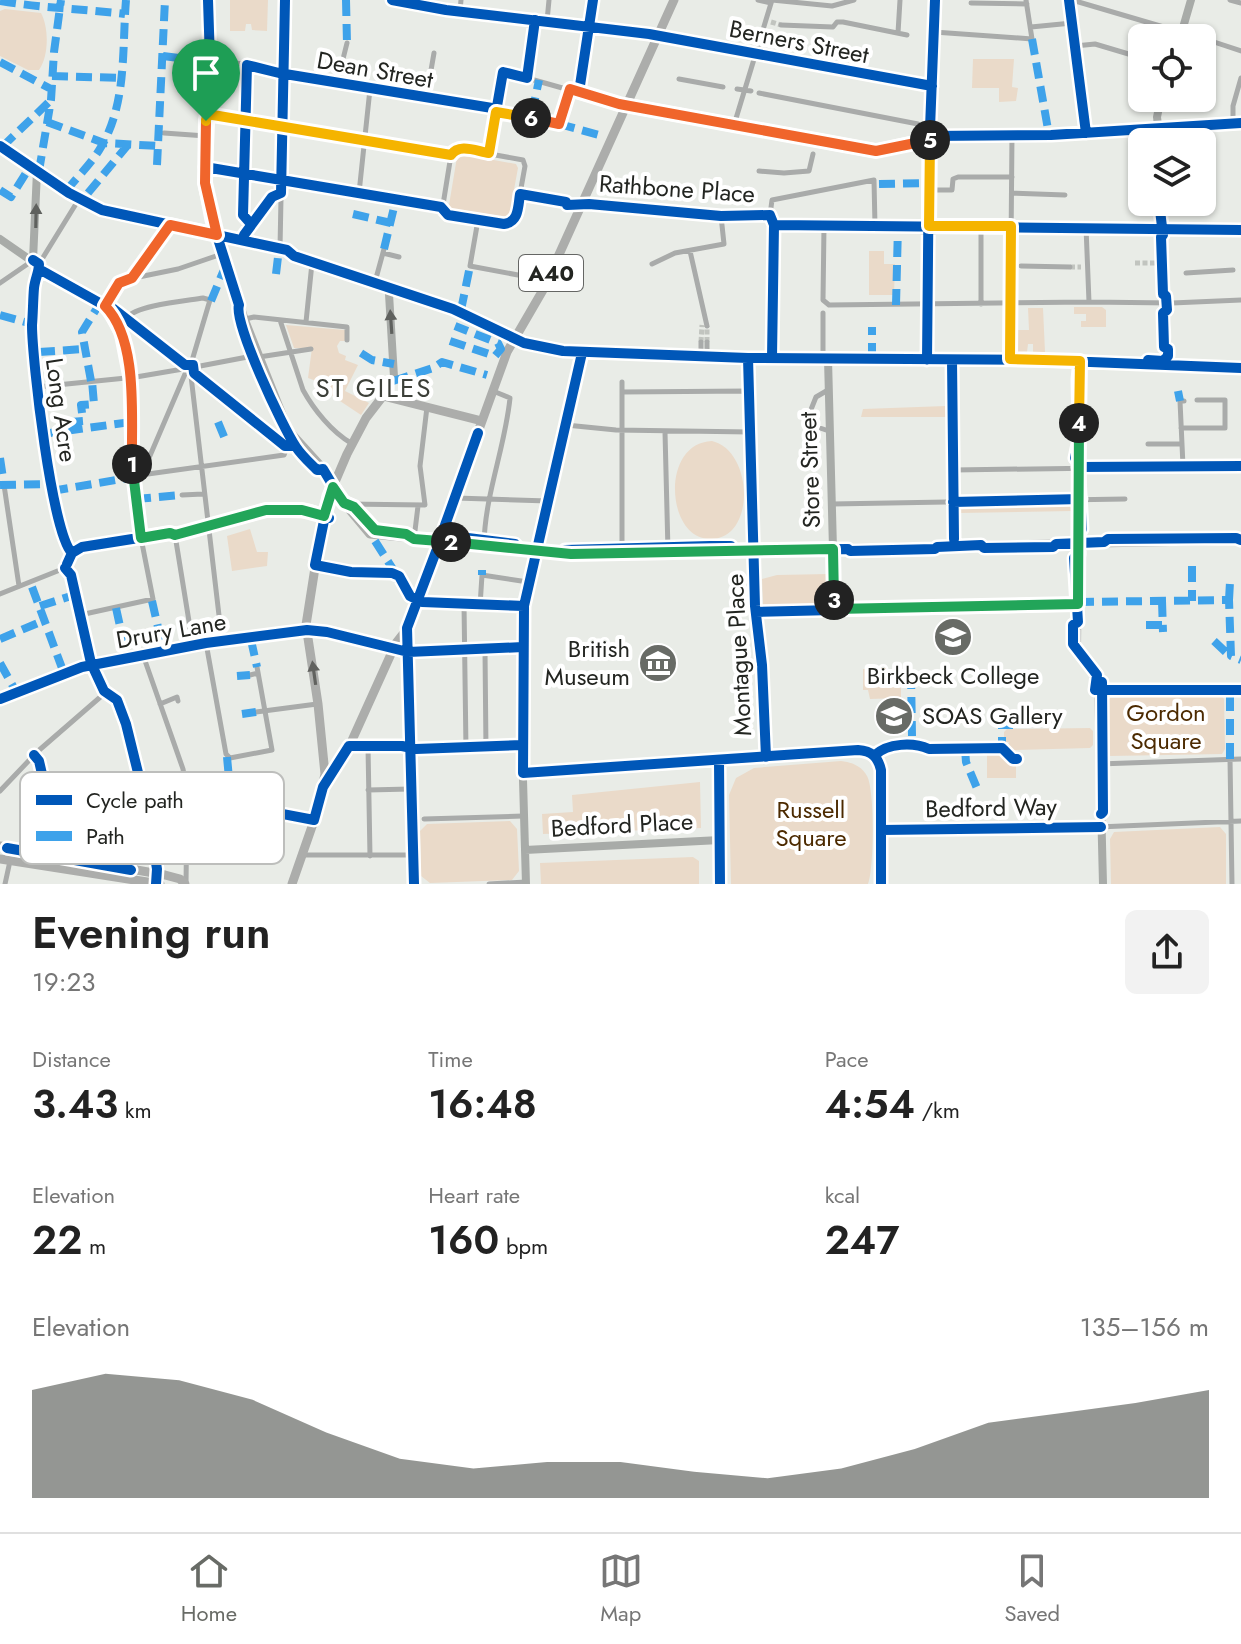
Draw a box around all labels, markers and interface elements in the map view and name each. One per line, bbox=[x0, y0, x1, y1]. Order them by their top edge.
street label: Berners Street bbox=[726, 11, 872, 72]
map controls bbox=[1128, 24, 1216, 216]
button: locate bbox=[1128, 24, 1216, 112]
pin bbox=[172, 39, 240, 121]
street label: Dean Street bbox=[314, 42, 436, 97]
icon: arrive bbox=[184, 51, 228, 95]
pin: 6 bbox=[511, 98, 551, 138]
text: 6 bbox=[524, 102, 538, 134]
pin: 5 bbox=[910, 120, 950, 160]
text: 5 bbox=[923, 124, 937, 156]
button: layers bbox=[1128, 128, 1216, 216]
street label: Rathbone Place bbox=[598, 166, 756, 211]
one-way arrow bbox=[30, 203, 42, 228]
road number: A40 bbox=[519, 255, 583, 291]
one-way arrow bbox=[384, 309, 397, 334]
street label: Long Acre bbox=[37, 356, 86, 464]
district label: ST GILES bbox=[316, 369, 432, 407]
pin: 4 bbox=[1059, 403, 1099, 443]
text: 4 bbox=[1071, 407, 1087, 439]
street label: Store Street bbox=[790, 411, 829, 529]
pin: 1 bbox=[112, 444, 152, 484]
text: 1 bbox=[126, 448, 138, 480]
pin: 2 bbox=[431, 522, 471, 562]
text: 2 bbox=[444, 526, 458, 558]
street label: Montague Place bbox=[717, 573, 760, 737]
pin: 3 bbox=[814, 580, 854, 620]
text: 3 bbox=[827, 584, 841, 616]
street label: Drury Lane bbox=[113, 604, 229, 657]
school or university icon: Birkbeck College bbox=[932, 616, 974, 658]
place label: British Museum bbox=[545, 631, 630, 694]
museum icon: British Museum bbox=[637, 642, 679, 684]
place label: Birkbeck College bbox=[867, 658, 1039, 693]
one-way arrow bbox=[307, 660, 320, 685]
school or university icon: SOAS Gallery bbox=[873, 695, 915, 737]
park label: Gordon Square bbox=[1126, 695, 1206, 758]
place label: SOAS Gallery bbox=[922, 698, 1063, 733]
legend bbox=[20, 772, 284, 864]
text: Cycle path bbox=[86, 784, 184, 816]
street label: Bedford Way bbox=[925, 789, 1058, 826]
park label: Russell Square bbox=[775, 792, 847, 855]
street label: Bedford Place bbox=[550, 803, 694, 846]
text: Path bbox=[86, 820, 125, 852]
text: Evening run bbox=[32, 901, 271, 965]
button: share bbox=[1125, 910, 1209, 994]
text: 19:23 bbox=[32, 963, 95, 1001]
text: Distance bbox=[32, 1043, 111, 1075]
text: Time bbox=[428, 1043, 473, 1075]
text: Pace bbox=[825, 1043, 868, 1075]
text: 3.43 bbox=[32, 1075, 118, 1133]
text: 16:48 bbox=[428, 1075, 537, 1133]
text: 4:54 bbox=[825, 1075, 915, 1133]
text: km bbox=[118, 1094, 152, 1126]
text: /km bbox=[915, 1094, 960, 1126]
text: Elevation bbox=[32, 1179, 115, 1211]
text: Heart rate bbox=[428, 1179, 520, 1211]
text: kcal bbox=[825, 1179, 860, 1211]
text: 22 bbox=[32, 1211, 82, 1269]
text: 160 bbox=[428, 1211, 499, 1269]
text: 247 bbox=[825, 1211, 899, 1269]
text: m bbox=[82, 1230, 106, 1262]
text: bpm bbox=[499, 1230, 548, 1262]
text: Elevation bbox=[32, 1308, 130, 1346]
text: 135–156 m bbox=[1080, 1308, 1209, 1346]
tab: Home bbox=[181, 1549, 237, 1629]
tab: Map bbox=[599, 1549, 643, 1629]
tab: Saved bbox=[1004, 1549, 1060, 1629]

